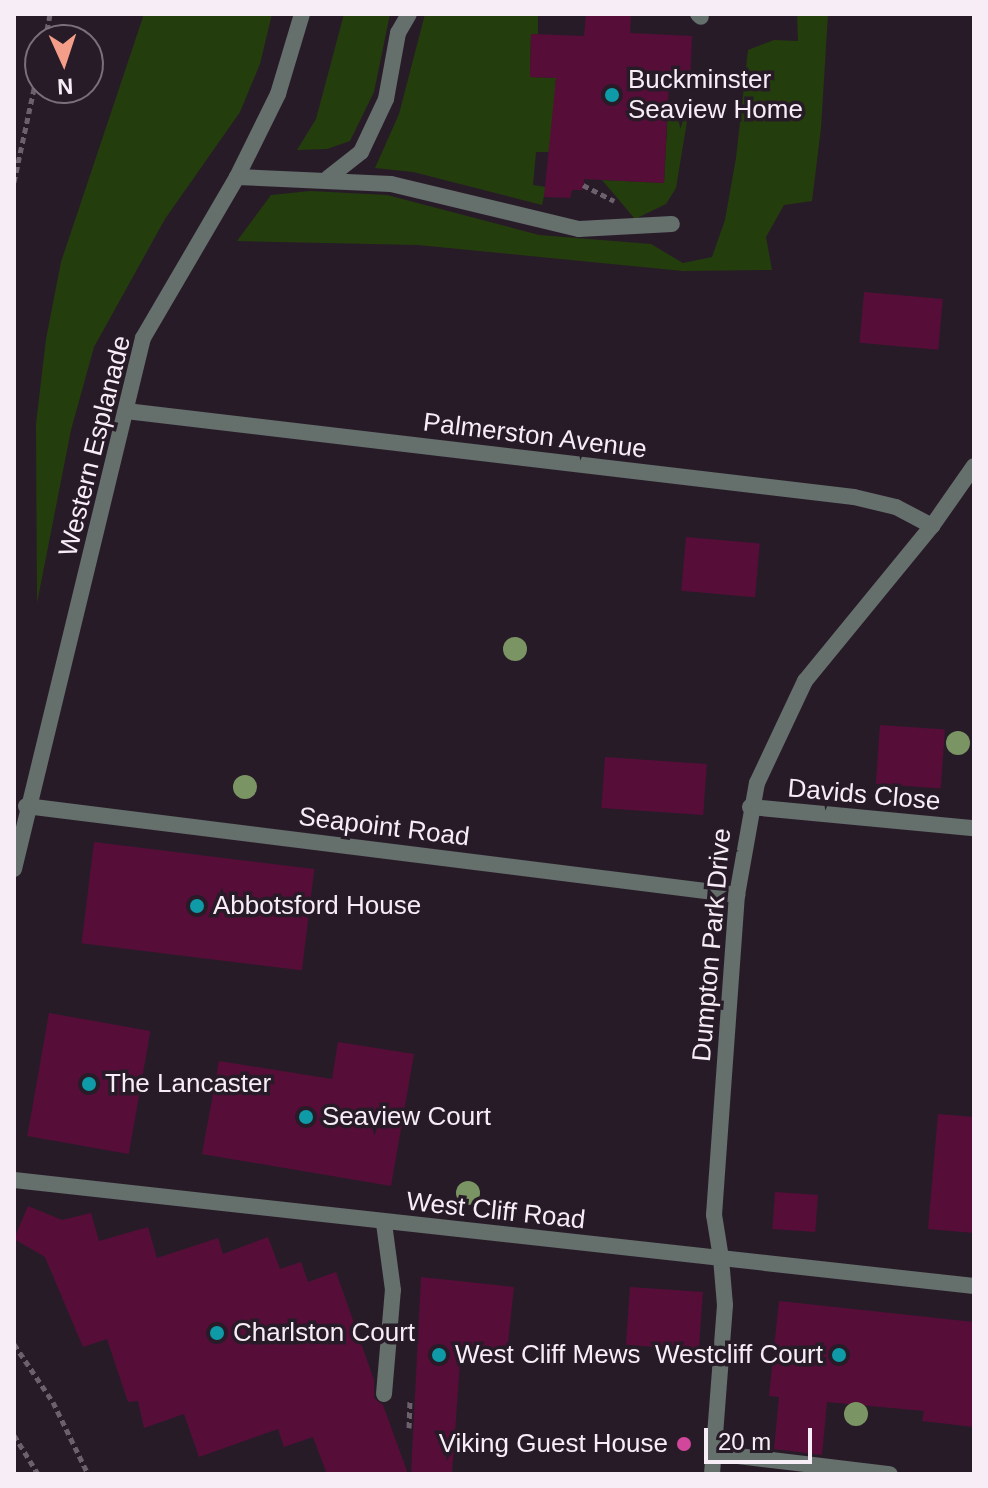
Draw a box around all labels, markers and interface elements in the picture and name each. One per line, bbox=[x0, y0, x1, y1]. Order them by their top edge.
north arrow bbox=[24, 24, 104, 104]
place label: Buckminster Seaview Home bbox=[628, 64, 803, 126]
text: N bbox=[57, 74, 74, 99]
marker: Buckminster Seaview Home bbox=[603, 86, 621, 104]
street label: Western Esplanade bbox=[52, 332, 138, 560]
street label: Palmerston Avenue bbox=[421, 407, 649, 465]
street label: Davids Close bbox=[786, 773, 942, 817]
street label: Seapoint Road bbox=[297, 801, 471, 853]
street label: Dumpton Park Drive bbox=[686, 827, 738, 1063]
place label: Abbotsford House bbox=[213, 890, 421, 922]
marker: Abbotsford House bbox=[188, 897, 206, 915]
place label: The Lancaster bbox=[105, 1068, 271, 1100]
marker: The Lancaster bbox=[80, 1075, 98, 1093]
place label: Seaview Court bbox=[322, 1101, 491, 1133]
marker: Seaview Court bbox=[297, 1108, 315, 1126]
street label: West Cliff Road bbox=[405, 1186, 587, 1236]
place label: Charlston Court bbox=[233, 1317, 415, 1349]
marker: Charlston Court bbox=[208, 1324, 226, 1342]
place label: West Cliff Mews bbox=[455, 1339, 640, 1371]
place label: Westcliff Court bbox=[655, 1339, 823, 1371]
marker: West Cliff Mews bbox=[430, 1346, 448, 1364]
marker: Westcliff Court bbox=[830, 1346, 848, 1364]
scale bar bbox=[708, 1412, 816, 1462]
place label: Viking Guest House bbox=[439, 1428, 668, 1460]
text: 20 m bbox=[718, 1428, 771, 1455]
marker: Viking Guest House bbox=[675, 1435, 693, 1453]

